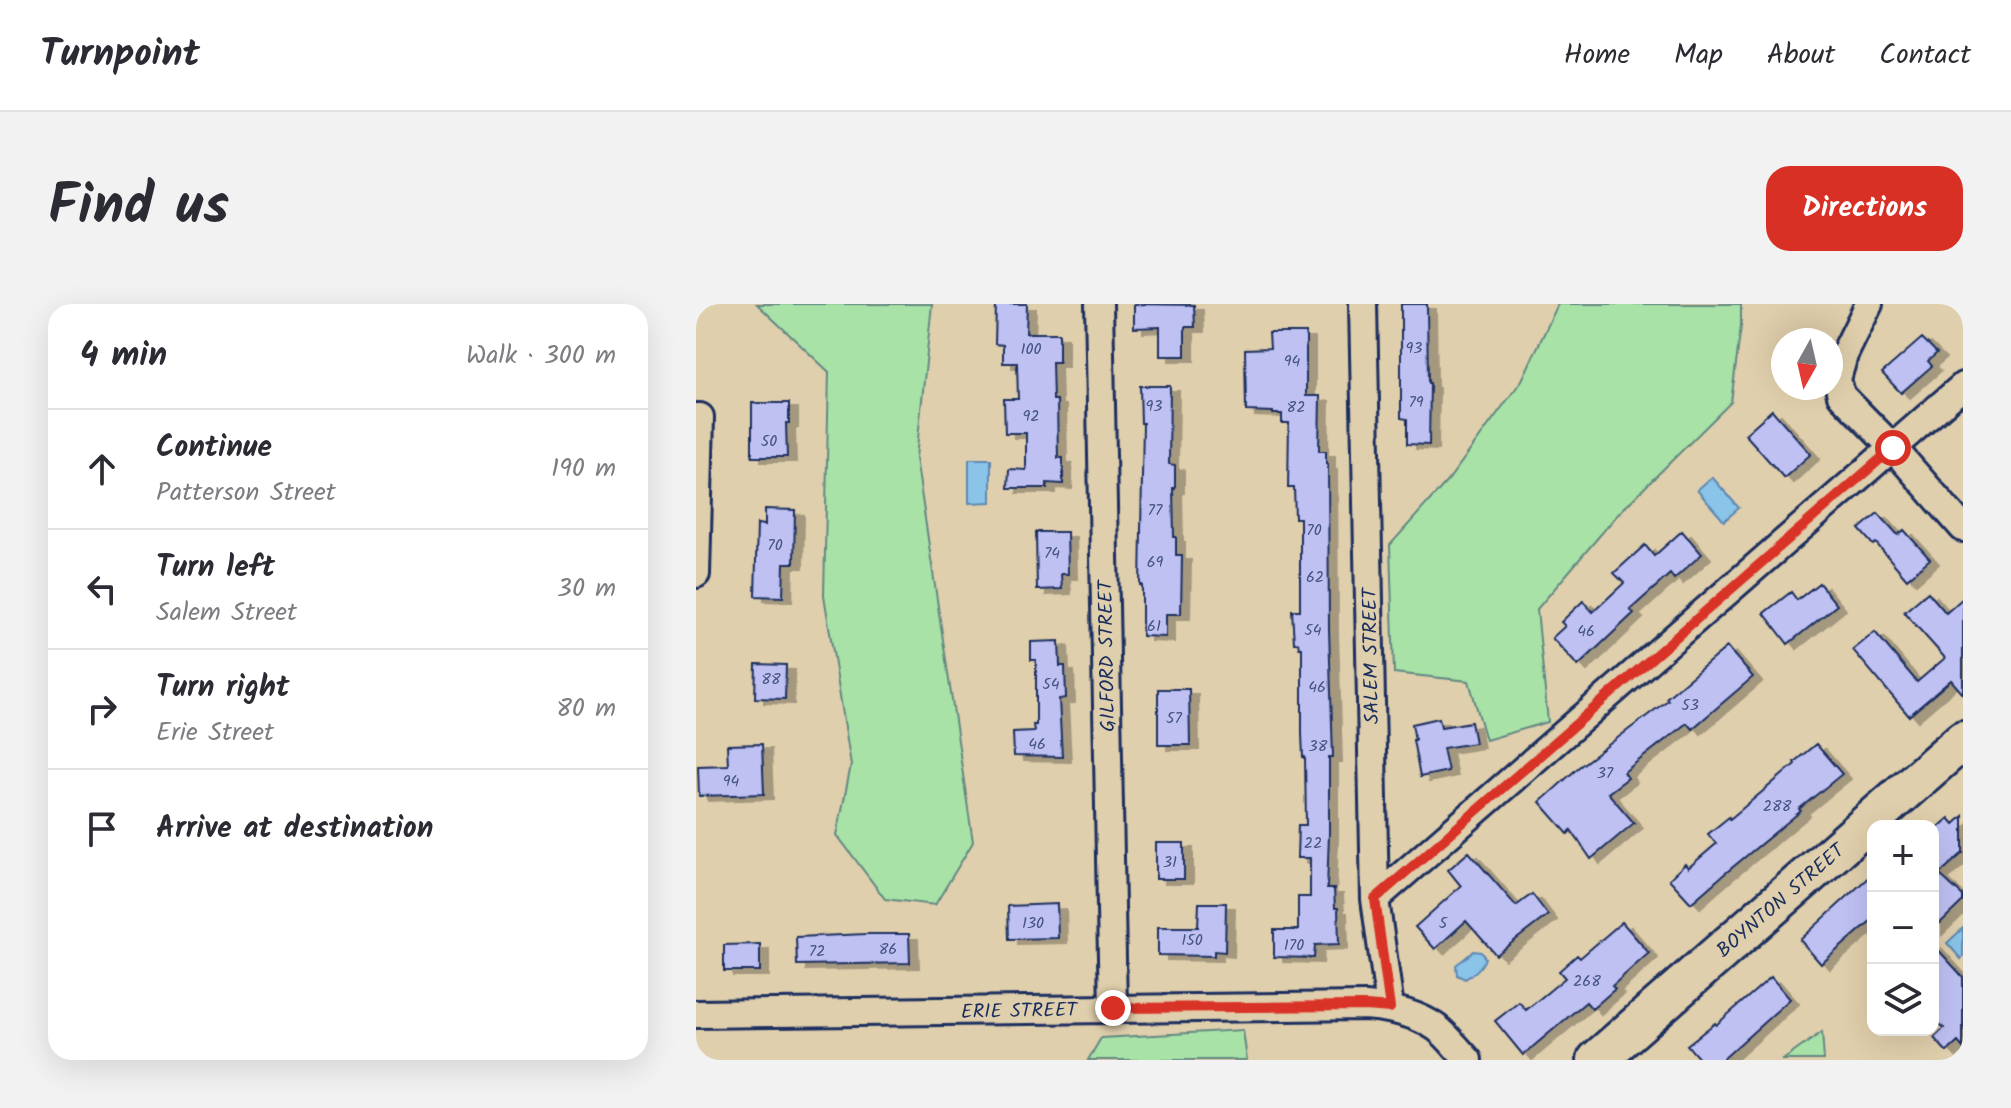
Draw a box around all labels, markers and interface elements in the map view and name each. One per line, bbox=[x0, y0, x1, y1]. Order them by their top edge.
text: Turnpoint bbox=[40, 25, 200, 85]
text: Home bbox=[1564, 33, 1630, 78]
text: Map bbox=[1674, 33, 1723, 78]
text: About bbox=[1767, 33, 1835, 78]
text: Contact bbox=[1879, 33, 1971, 78]
text: Find us bbox=[48, 163, 229, 253]
button: Directions bbox=[1766, 166, 1963, 251]
north arrow bbox=[1771, 328, 1843, 400]
text: 4 min bbox=[80, 329, 167, 383]
text: Walk · 300 m bbox=[466, 335, 616, 377]
house number: 93 bbox=[1406, 336, 1422, 361]
house number: 100 bbox=[1020, 337, 1042, 362]
house number: 94 bbox=[1284, 349, 1300, 374]
house number: 79 bbox=[1408, 390, 1424, 415]
house number: 93 bbox=[1146, 394, 1162, 419]
house number: 82 bbox=[1287, 395, 1305, 420]
house number: 92 bbox=[1022, 404, 1040, 429]
text: Continue bbox=[156, 424, 272, 472]
house number: 50 bbox=[761, 429, 777, 454]
route start bbox=[1875, 430, 1911, 466]
icon: ahead bbox=[80, 447, 124, 491]
text: 190 m bbox=[551, 448, 616, 490]
text: Patterson Street bbox=[156, 472, 336, 514]
house number: 77 bbox=[1148, 498, 1163, 523]
house number: 70 bbox=[1306, 518, 1322, 543]
house number: 70 bbox=[767, 533, 783, 558]
house number: 74 bbox=[1044, 541, 1060, 566]
text: Turn left bbox=[156, 544, 275, 592]
house number: 69 bbox=[1147, 550, 1164, 575]
house number: 62 bbox=[1306, 565, 1324, 590]
icon: left bbox=[80, 567, 124, 611]
text: 30 m bbox=[557, 568, 616, 610]
street label: GILFORD STREET bbox=[1091, 578, 1125, 732]
street label: SALEM STREET bbox=[1355, 585, 1389, 724]
text: Salem Street bbox=[156, 592, 297, 634]
house number: 61 bbox=[1147, 614, 1161, 639]
house number: 54 bbox=[1304, 618, 1322, 643]
house number: 46 bbox=[1577, 619, 1595, 644]
text: Turn right bbox=[156, 664, 289, 712]
house number: 88 bbox=[761, 667, 781, 692]
house number: 54 bbox=[1042, 672, 1060, 697]
house number: 46 bbox=[1308, 675, 1326, 700]
icon: right bbox=[80, 687, 124, 731]
text: 80 m bbox=[556, 688, 616, 730]
house number: 53 bbox=[1681, 693, 1699, 718]
house number: 57 bbox=[1166, 706, 1183, 731]
text: Erie Street bbox=[156, 712, 274, 754]
house number: 46 bbox=[1028, 732, 1046, 757]
house number: 38 bbox=[1309, 734, 1328, 759]
house number: 37 bbox=[1597, 761, 1614, 786]
house number: 94 bbox=[723, 769, 739, 794]
house number: 288 bbox=[1763, 794, 1792, 819]
text: Arrive at destination bbox=[156, 805, 433, 853]
icon: arrive bbox=[80, 807, 124, 851]
map controls bbox=[1867, 820, 1939, 1036]
button: + bbox=[1867, 820, 1939, 892]
house number: 22 bbox=[1304, 831, 1322, 856]
street label: BOYNTON STREET bbox=[1710, 835, 1855, 967]
house number: 31 bbox=[1163, 850, 1177, 875]
button: − bbox=[1867, 892, 1939, 964]
house number: 130 bbox=[1022, 911, 1044, 936]
house number: 5 bbox=[1439, 911, 1449, 936]
house number: 150 bbox=[1181, 928, 1203, 953]
house number: 170 bbox=[1284, 933, 1304, 958]
house number: 86 bbox=[879, 937, 897, 962]
house number: 72 bbox=[809, 939, 825, 964]
button: layers bbox=[1867, 964, 1939, 1036]
house number: 268 bbox=[1573, 969, 1601, 994]
route end bbox=[1095, 990, 1131, 1026]
street label: ERIE STREET bbox=[961, 995, 1080, 1029]

